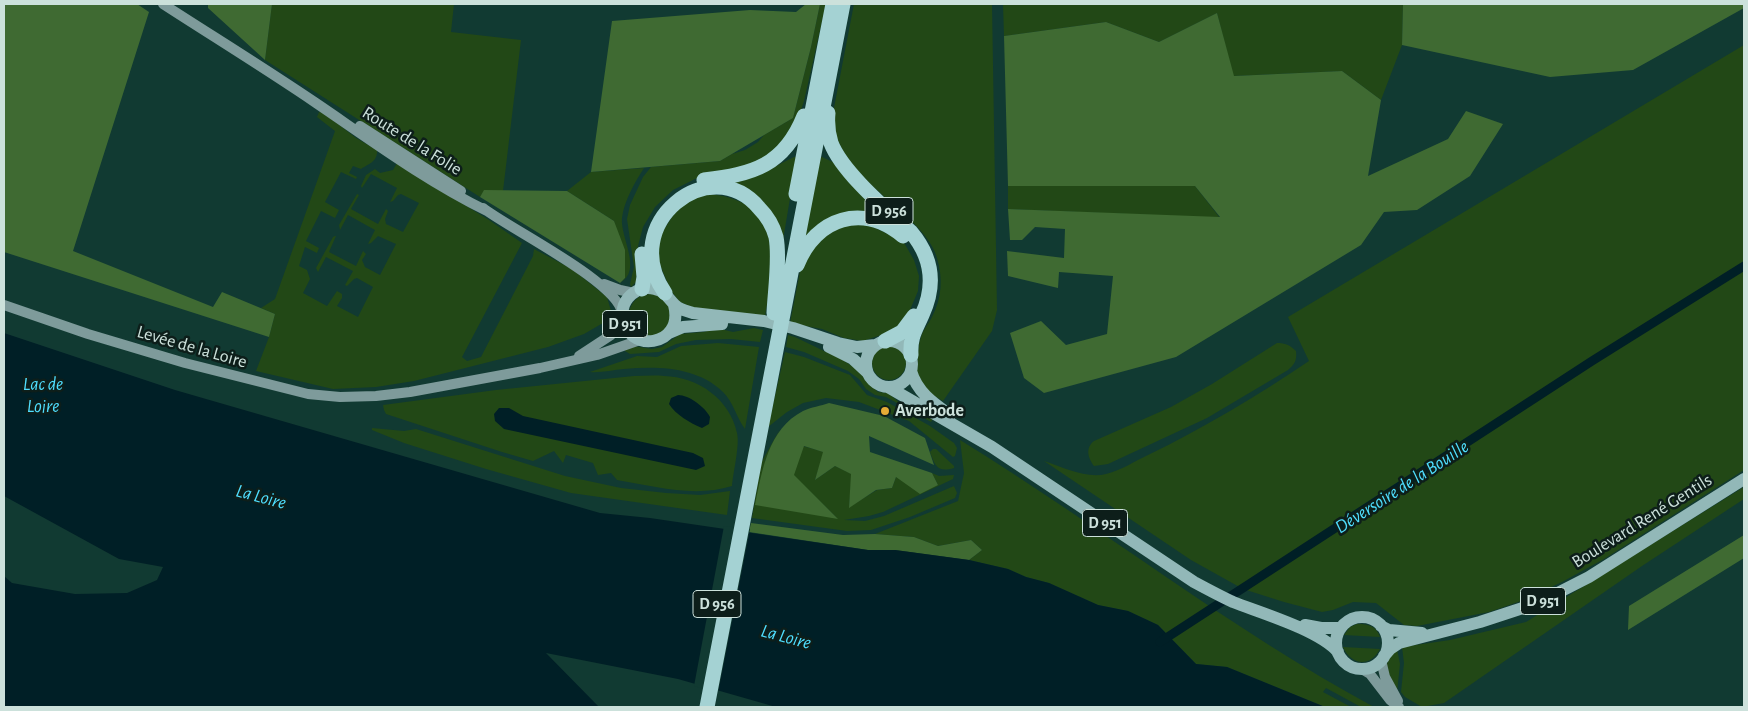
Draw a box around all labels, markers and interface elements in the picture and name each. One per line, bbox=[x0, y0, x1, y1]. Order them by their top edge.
street label: Route de la Folie bbox=[358, 102, 466, 180]
road number: D 956 bbox=[865, 198, 913, 225]
road number: D 951 bbox=[602, 310, 648, 338]
street label: Levée de la Loire bbox=[135, 321, 249, 373]
water label: Lac de Loire bbox=[23, 373, 63, 417]
place label: Averbode bbox=[895, 400, 964, 422]
marker: Averbode bbox=[879, 405, 891, 417]
water label: Déversoire de la Bouille bbox=[1331, 435, 1473, 539]
street label: Boulevard René Gentils bbox=[1568, 469, 1716, 573]
water label: La Loire bbox=[233, 479, 289, 515]
road number: D 951 bbox=[1082, 509, 1128, 536]
road number: D 951 bbox=[1520, 588, 1566, 614]
road number: D 956 bbox=[693, 590, 741, 618]
water label: La Loire bbox=[758, 619, 814, 655]

